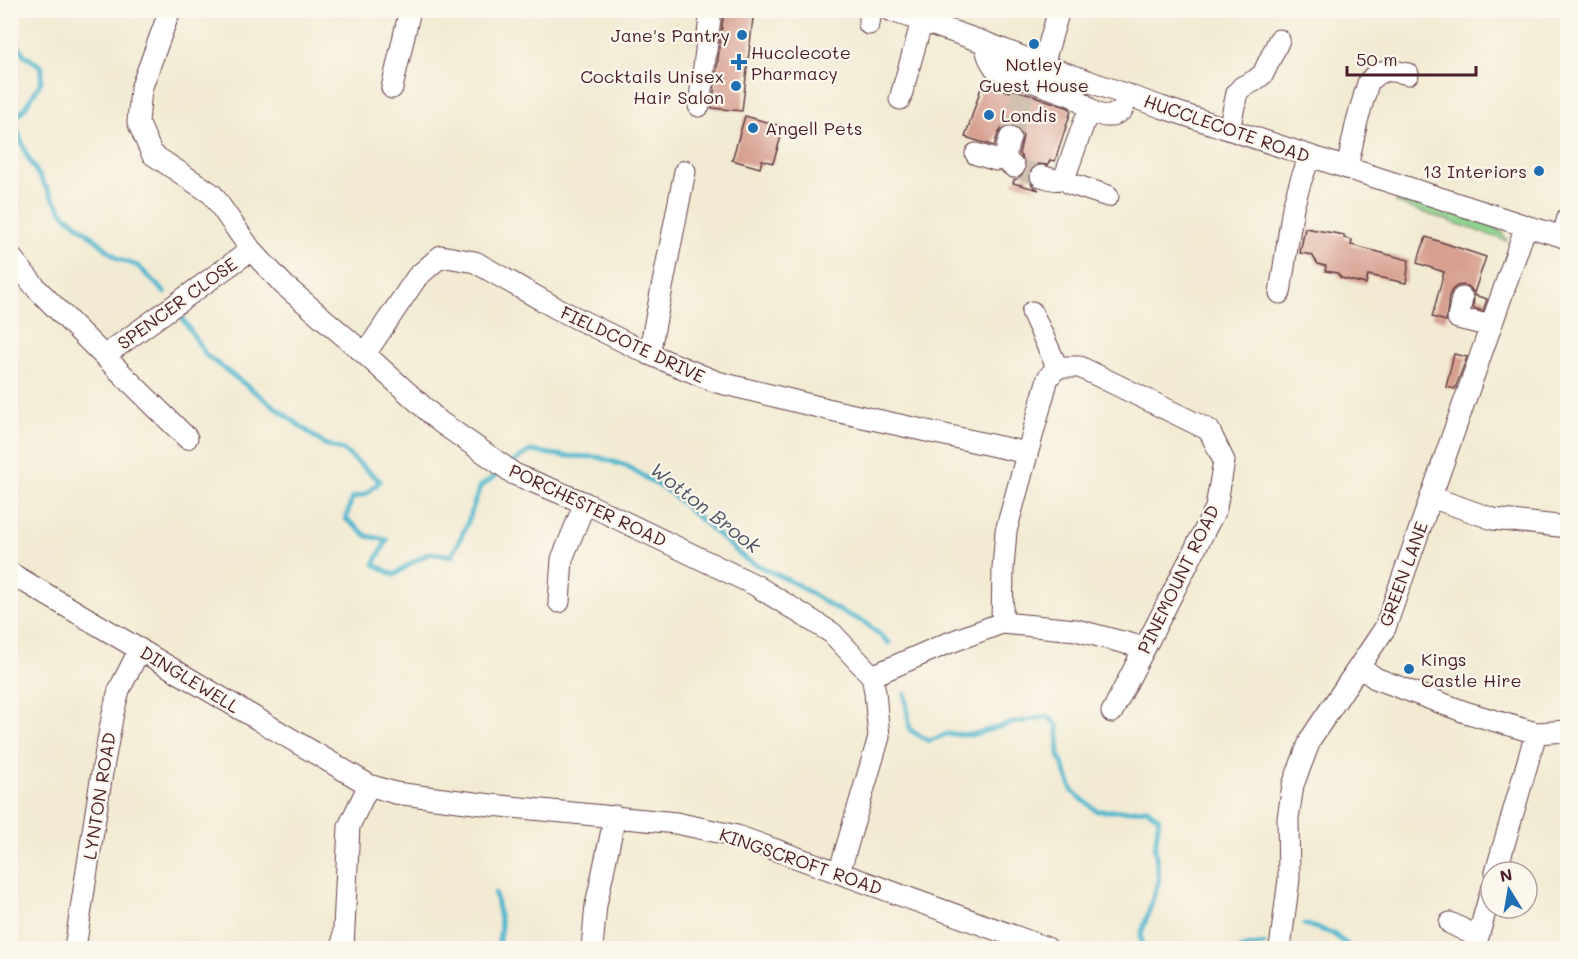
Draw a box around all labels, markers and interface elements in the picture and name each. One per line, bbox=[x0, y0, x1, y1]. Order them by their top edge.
place label: Jane's Pantry bbox=[611, 23, 730, 47]
marker: Jane's Pantry bbox=[735, 28, 749, 42]
marker: Notley Guest House bbox=[1027, 37, 1041, 51]
scale bar bbox=[1347, 39, 1476, 77]
place label: Hucclecote Pharmacy bbox=[751, 40, 851, 85]
text: 50 m bbox=[1356, 47, 1398, 71]
place label: Notley Guest House bbox=[979, 52, 1089, 97]
marker: Hucclecote Pharmacy bbox=[732, 55, 746, 69]
place label: Cocktails Unisex Hair Salon bbox=[580, 64, 724, 109]
marker: Cocktails Unisex Hair Salon bbox=[729, 79, 743, 93]
street label: HUCCLECOTE ROAD bbox=[1141, 88, 1313, 168]
place label: Londis bbox=[1001, 103, 1057, 127]
marker: Londis bbox=[982, 108, 996, 122]
place label: Angell Pets bbox=[765, 116, 863, 140]
marker: Angell Pets bbox=[746, 121, 760, 135]
place label: 13 Interiors bbox=[1423, 159, 1527, 183]
marker: 13 Interiors bbox=[1532, 164, 1546, 178]
street label: SPENCER CLOSE bbox=[112, 251, 242, 355]
street label: FIELDCOTE DRIVE bbox=[557, 300, 709, 388]
water label: Wotton Brook bbox=[646, 456, 767, 558]
street label: PORCHESTER ROAD bbox=[505, 458, 671, 552]
street label: PINEMOUNT ROAD bbox=[1132, 501, 1224, 657]
street label: GREEN LANE bbox=[1373, 518, 1433, 630]
street label: DINGLEWELL bbox=[136, 640, 245, 718]
place label: Kings Castle Hire bbox=[1421, 647, 1522, 692]
marker: Kings Castle Hire bbox=[1402, 662, 1416, 676]
street label: LYNTON ROAD bbox=[77, 731, 121, 861]
street label: KINGSCROFT ROAD bbox=[716, 822, 886, 900]
north arrow bbox=[1479, 860, 1539, 920]
text: N bbox=[1498, 863, 1514, 886]

